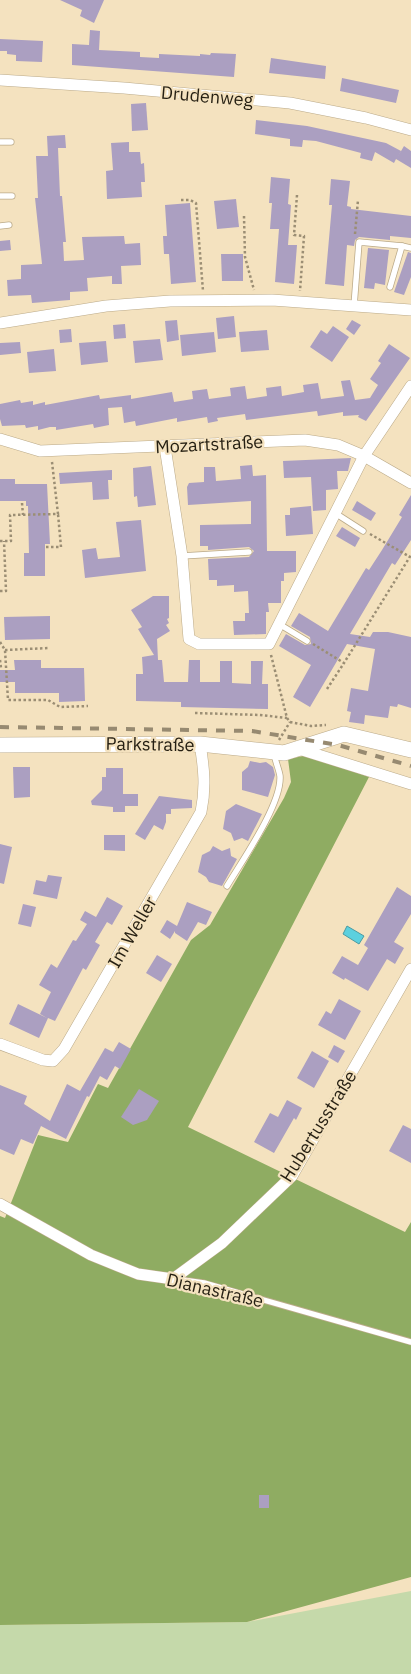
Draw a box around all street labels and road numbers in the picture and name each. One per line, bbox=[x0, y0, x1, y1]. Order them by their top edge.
street label: Drudenweg bbox=[160, 81, 255, 112]
street label: Mozartstraße bbox=[154, 430, 264, 458]
street label: Parkstraße bbox=[105, 732, 195, 756]
street label: Im Weller bbox=[102, 892, 162, 972]
street label: Hubertusstraße bbox=[274, 1066, 362, 1186]
street label: Dianastraße bbox=[164, 1268, 266, 1312]

